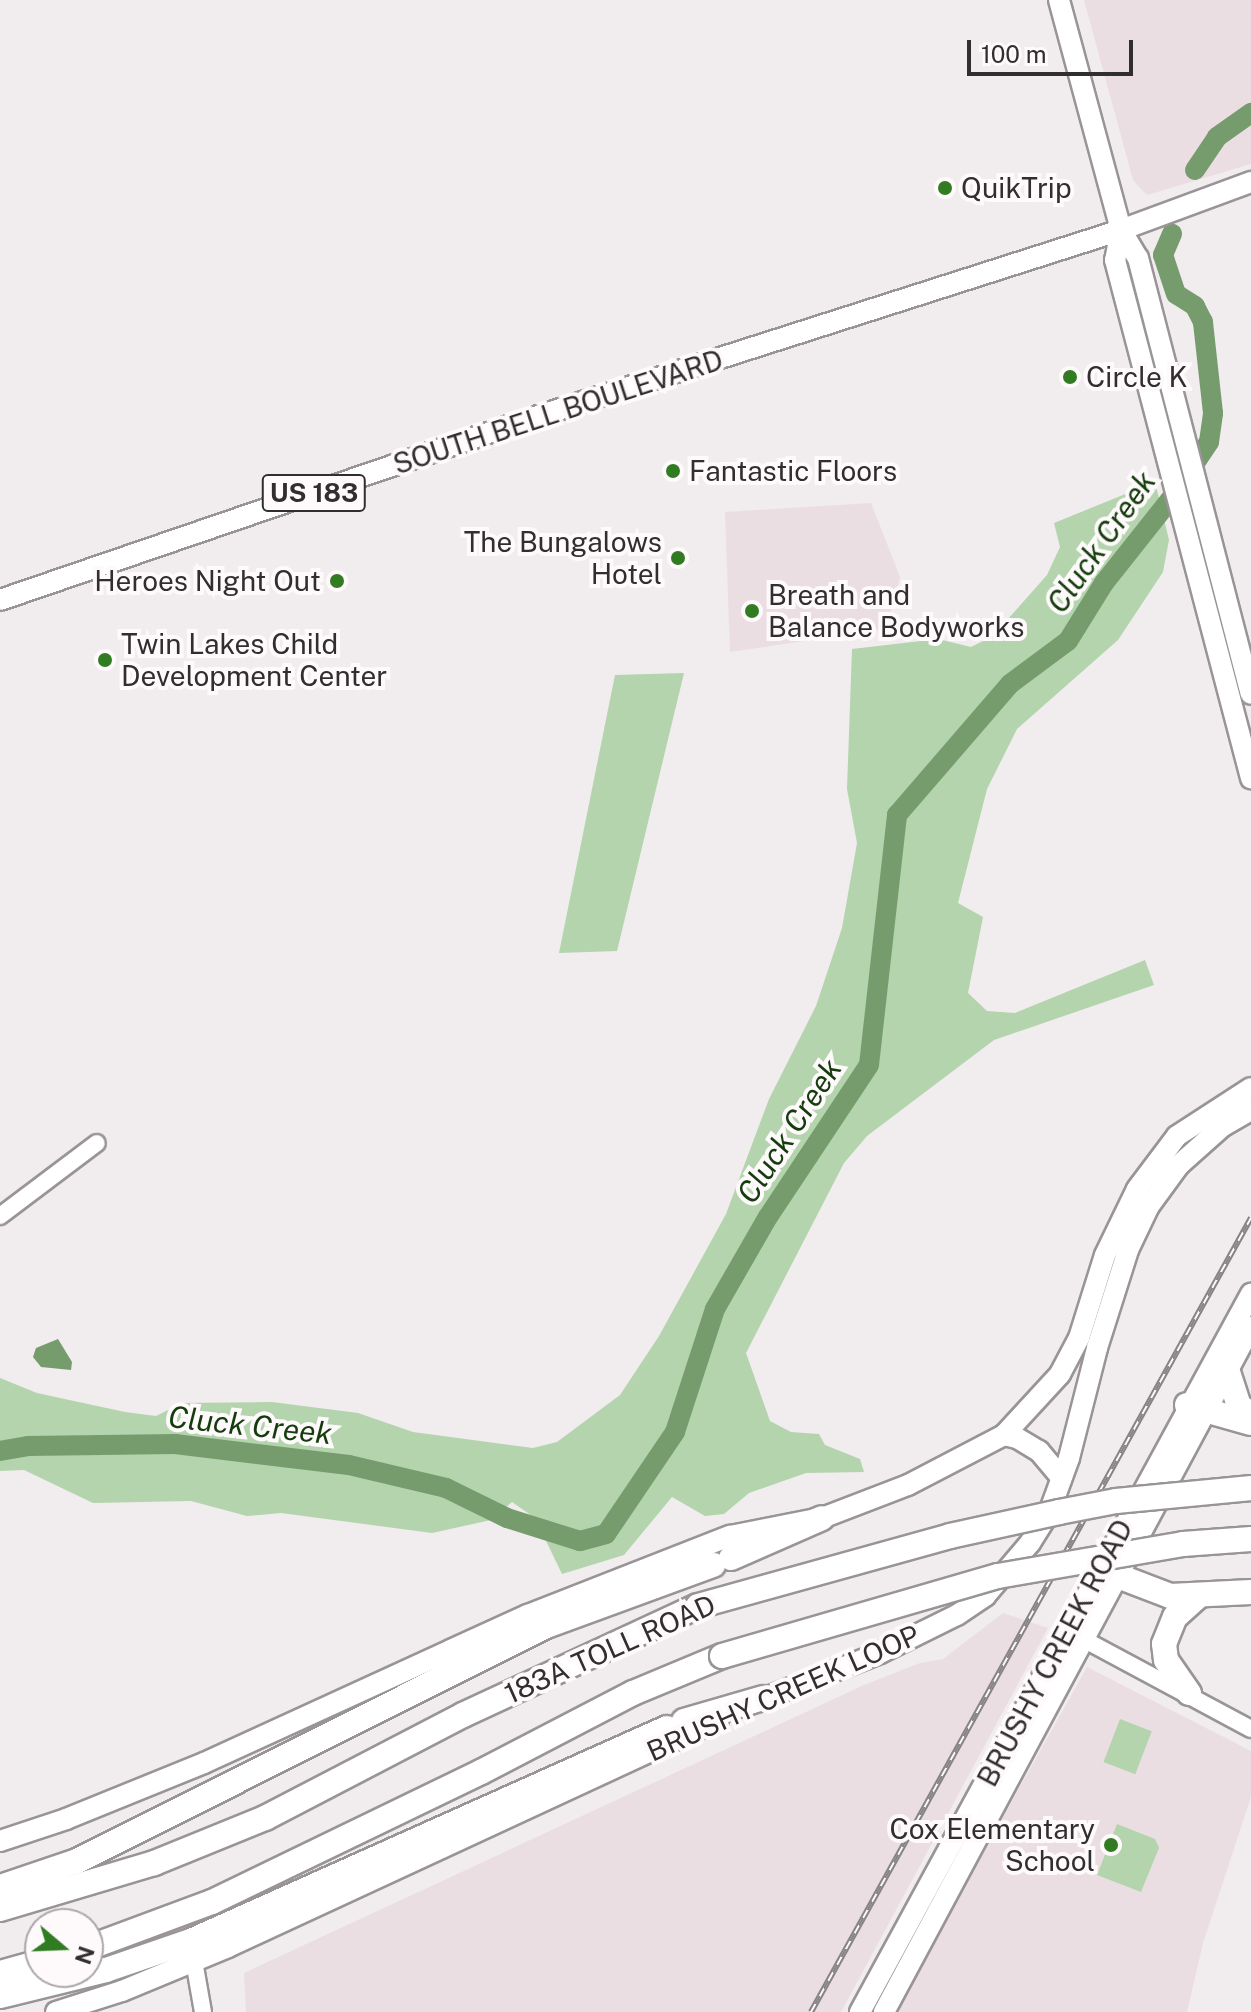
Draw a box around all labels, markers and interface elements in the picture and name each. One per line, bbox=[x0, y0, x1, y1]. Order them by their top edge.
scale bar bbox=[971, 24, 1137, 74]
text: 100 m bbox=[981, 40, 1047, 68]
place label: QuikTrip bbox=[961, 171, 1072, 205]
marker: QuikTrip bbox=[936, 179, 954, 197]
street label: SOUTH BELL BOULEVARD bbox=[389, 343, 727, 481]
place label: Circle K bbox=[1086, 360, 1188, 394]
marker: Circle K bbox=[1061, 368, 1079, 386]
place label: Fantastic Floors bbox=[689, 454, 897, 488]
marker: Fantastic Floors bbox=[664, 462, 682, 480]
water label: Cluck Creek bbox=[1039, 464, 1163, 620]
road number: US 183 bbox=[260, 471, 368, 515]
place label: The Bungalows Hotel bbox=[464, 525, 662, 591]
marker: The Bungalows Hotel bbox=[669, 549, 687, 567]
place label: Heroes Night Out bbox=[94, 564, 321, 598]
marker: Heroes Night Out bbox=[328, 572, 346, 590]
place label: Breath and Balance Bodyworks bbox=[768, 578, 1025, 644]
marker: Breath and Balance Bodyworks bbox=[743, 602, 761, 620]
place label: Twin Lakes Child Development Center bbox=[121, 627, 387, 693]
marker: Twin Lakes Child Development Center bbox=[96, 651, 114, 669]
water label: Cluck Creek bbox=[729, 1052, 849, 1210]
water label: Cluck Creek bbox=[166, 1399, 334, 1451]
street label: BRUSHY CREEK ROAD bbox=[970, 1514, 1140, 1792]
street label: 183A TOLL ROAD bbox=[499, 1587, 721, 1711]
street label: BRUSHY CREEK LOOP bbox=[642, 1618, 924, 1768]
place label: Cox Elementary School bbox=[889, 1812, 1095, 1878]
marker: Cox Elementary School bbox=[1102, 1836, 1120, 1854]
north arrow bbox=[24, 1908, 104, 1988]
text: N bbox=[70, 1943, 100, 1968]

